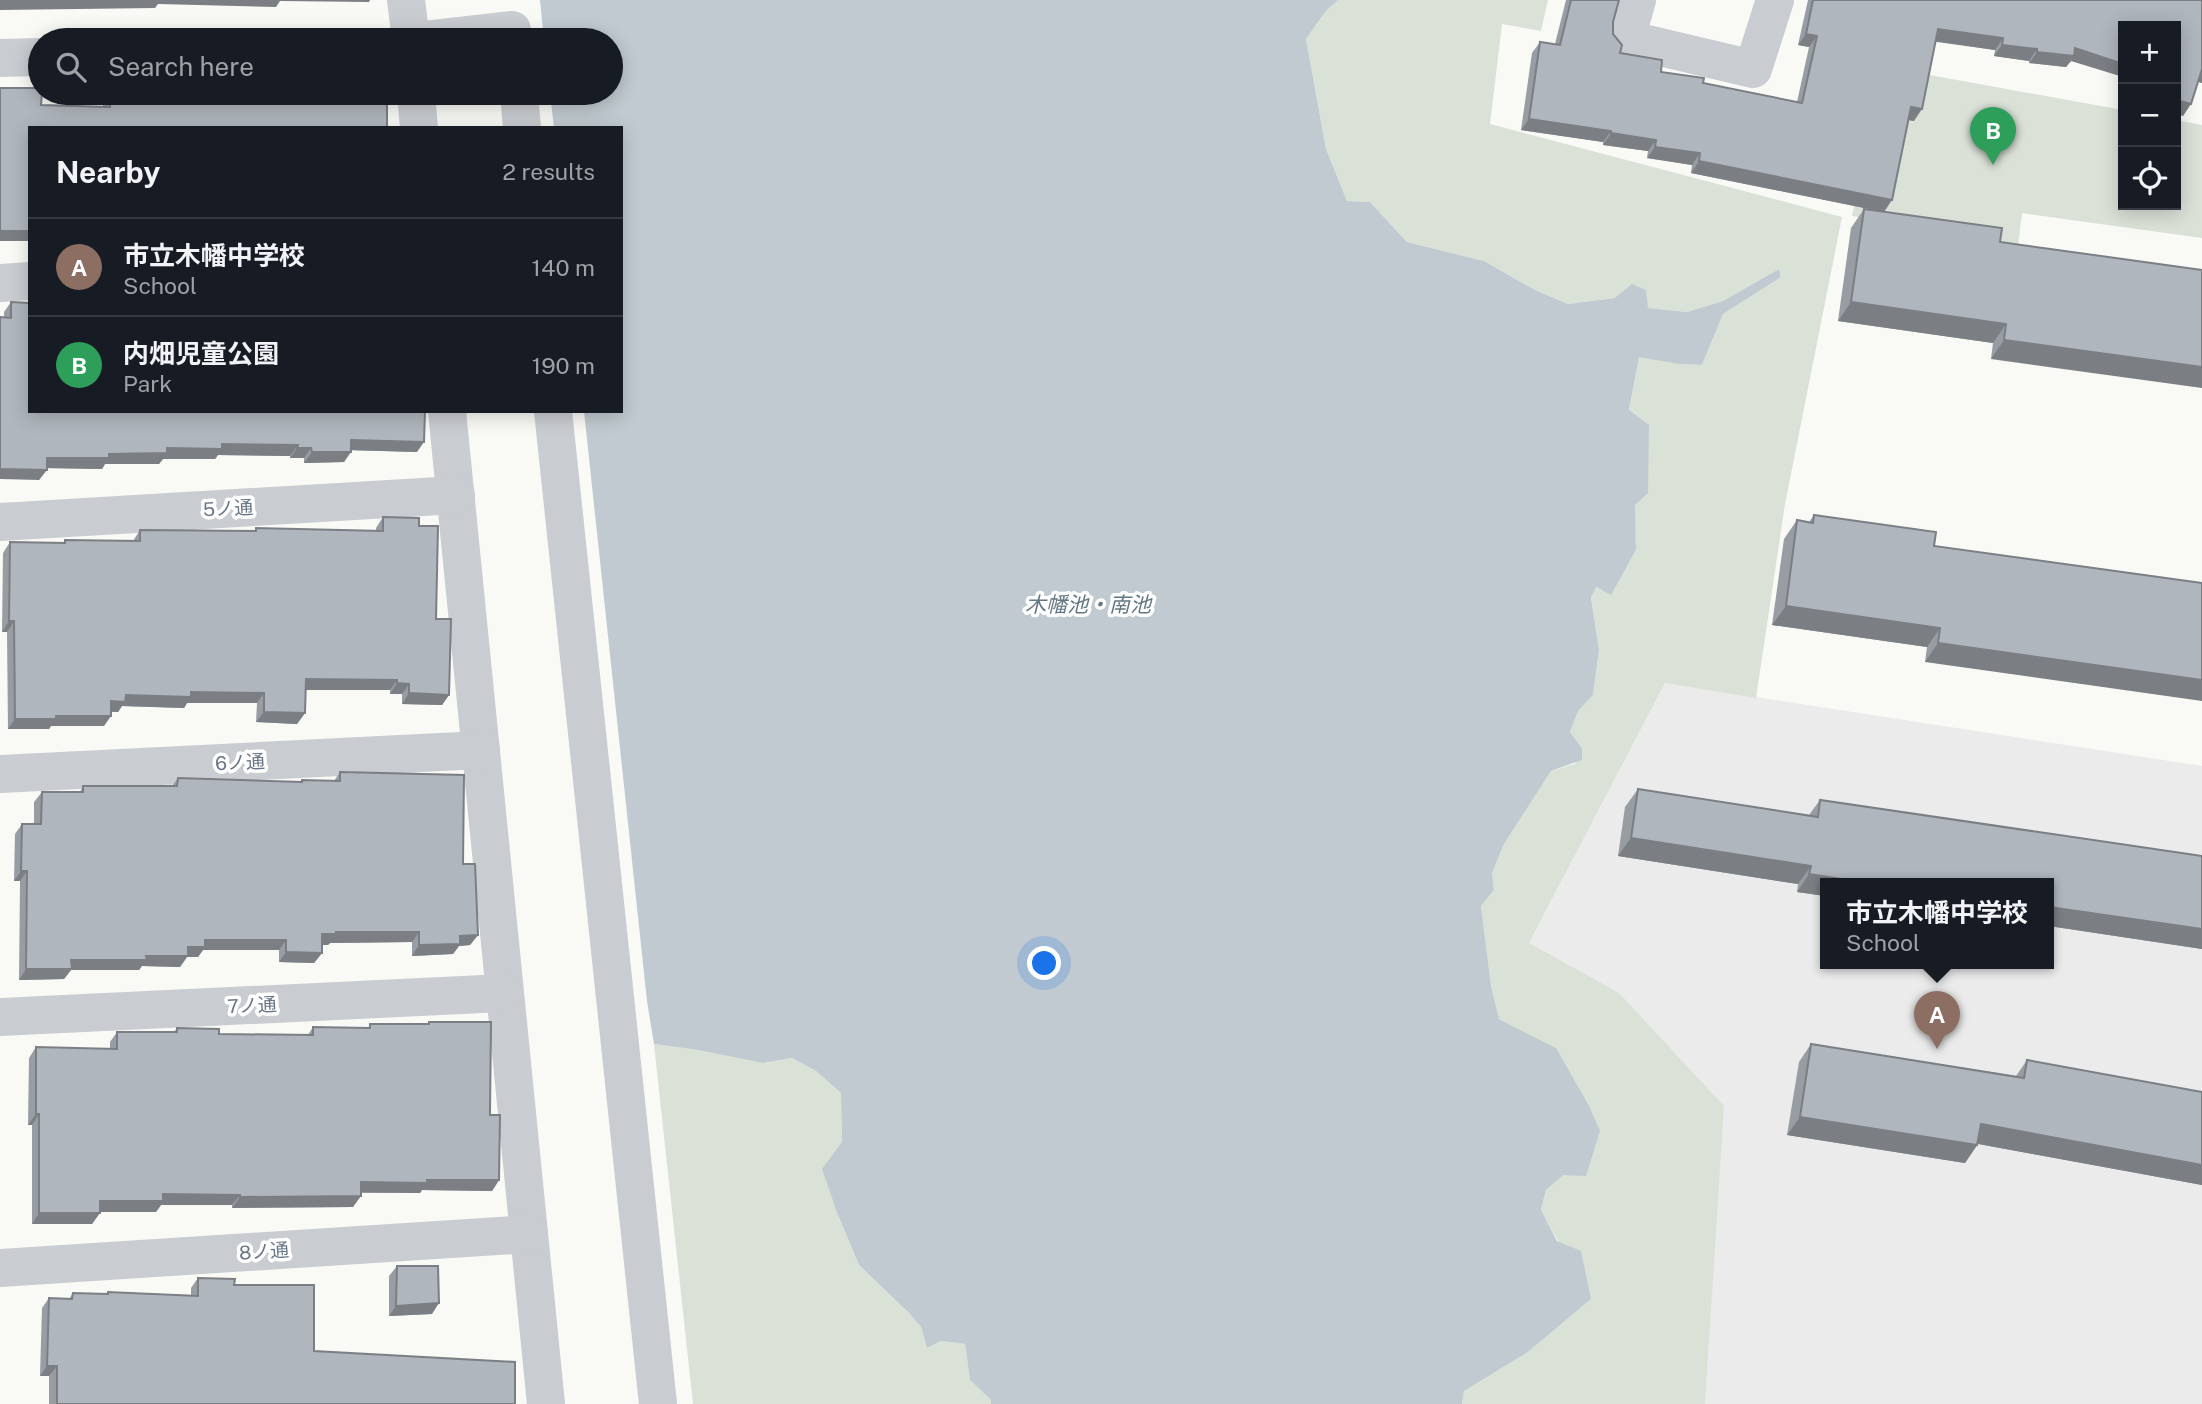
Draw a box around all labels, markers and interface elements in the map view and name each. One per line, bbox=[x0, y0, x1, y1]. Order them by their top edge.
map controls bbox=[2118, 21, 2181, 210]
button: + bbox=[2118, 21, 2181, 84]
search box bbox=[28, 28, 623, 105]
icon: search bbox=[52, 48, 90, 86]
text: Search here bbox=[108, 51, 254, 82]
button: − bbox=[2118, 84, 2181, 147]
pin: B bbox=[1970, 107, 2016, 165]
button: locate bbox=[2118, 147, 2181, 210]
text: Nearby bbox=[56, 154, 160, 190]
text: 2 results bbox=[502, 158, 595, 185]
text: 市立木幡中学校 bbox=[123, 240, 305, 271]
text: A bbox=[71, 254, 87, 281]
text: 140 m bbox=[532, 254, 595, 281]
text: School bbox=[123, 272, 197, 299]
text: 内畑児童公園 bbox=[123, 338, 279, 369]
text: B bbox=[71, 352, 87, 379]
text: 190 m bbox=[532, 352, 595, 379]
text: Park bbox=[123, 370, 172, 397]
street label: 5ノ通 bbox=[202, 496, 254, 520]
water label: 木幡池・南池 bbox=[1025, 592, 1153, 617]
street label: 6ノ通 bbox=[215, 750, 265, 774]
popup bbox=[1820, 878, 2054, 969]
text: 市立木幡中学校 bbox=[1846, 897, 2028, 928]
text: School bbox=[1846, 929, 1920, 956]
your location bbox=[1027, 946, 1061, 980]
pin: A bbox=[1914, 991, 1960, 1049]
street label: 7ノ通 bbox=[227, 993, 277, 1017]
street label: 8ノ通 bbox=[238, 1238, 290, 1264]

